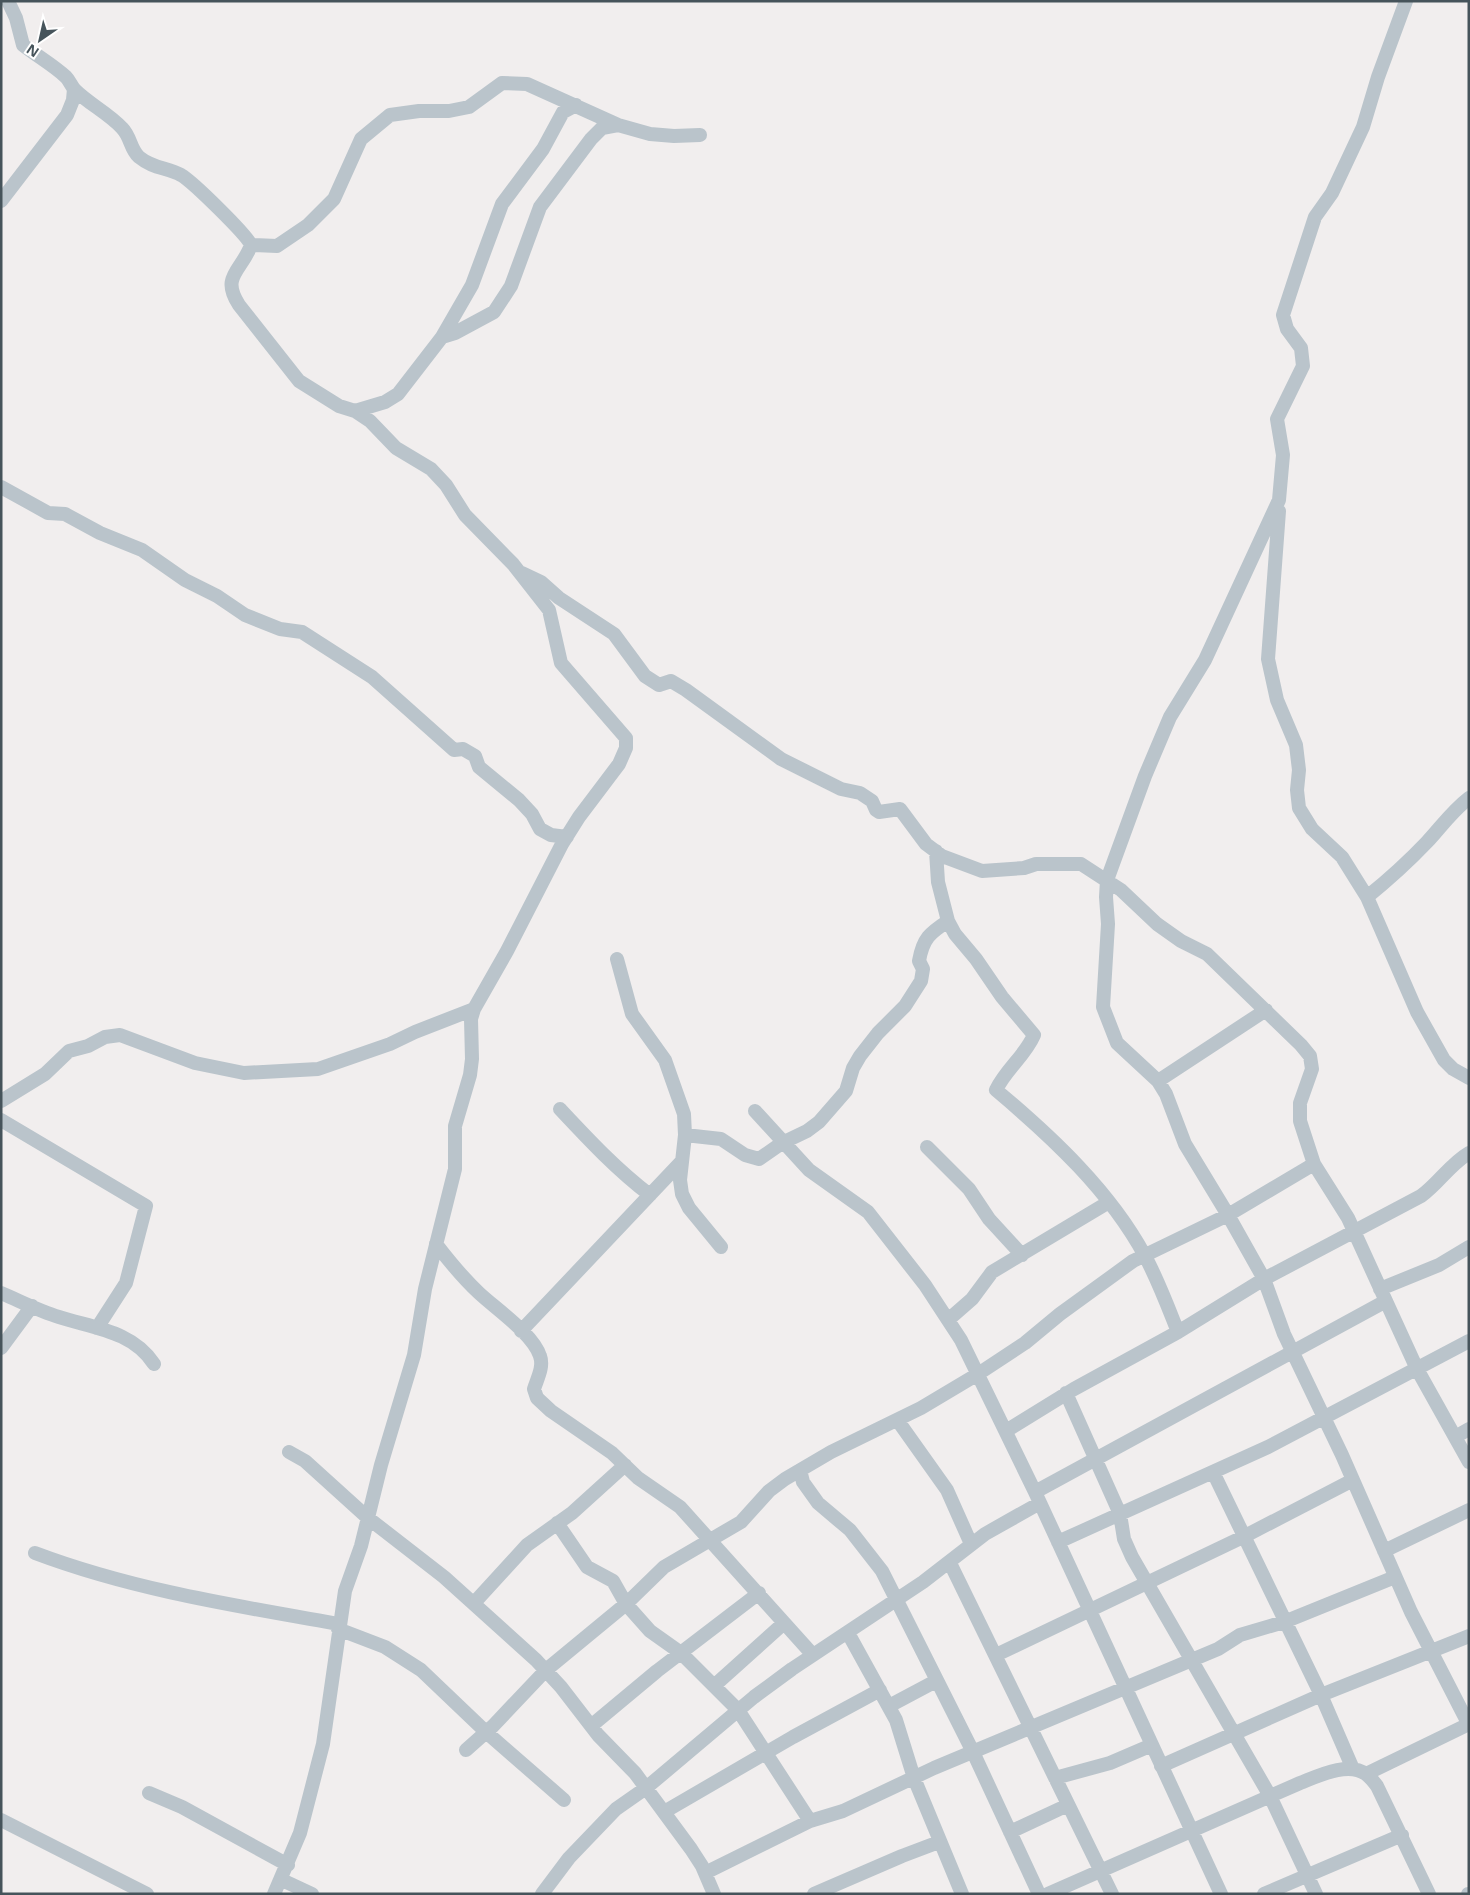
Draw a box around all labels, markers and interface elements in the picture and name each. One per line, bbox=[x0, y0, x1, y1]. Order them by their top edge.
north arrow bbox=[15, 15, 65, 65]
text: N bbox=[22, 40, 42, 62]

